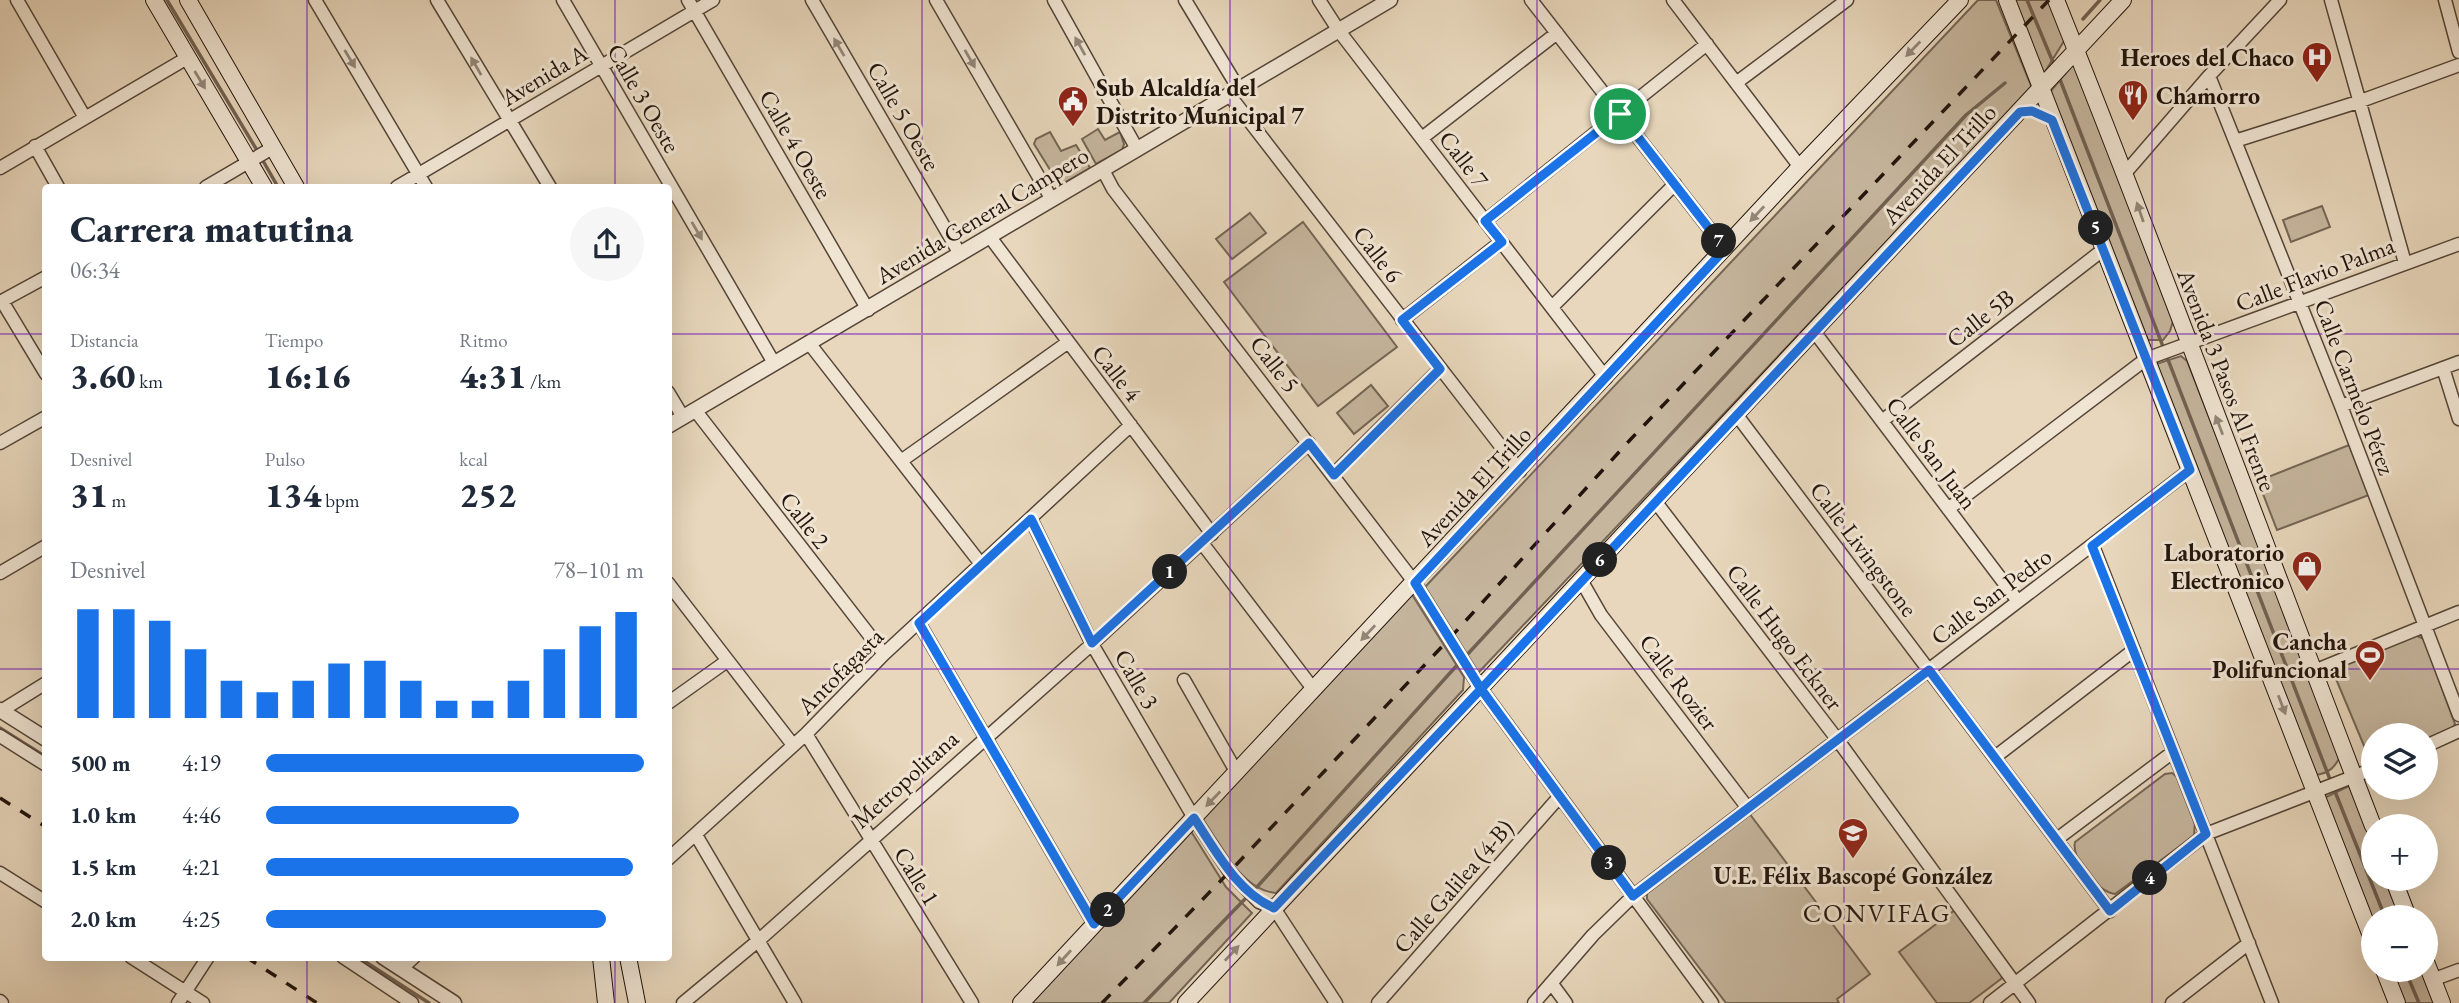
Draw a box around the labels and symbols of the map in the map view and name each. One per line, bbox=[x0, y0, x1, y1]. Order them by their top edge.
street label: Avenida A bbox=[494, 37, 593, 113]
one-way arrow bbox=[833, 37, 845, 56]
one-way arrow bbox=[1074, 37, 1086, 56]
street label: Calle 3 Oeste bbox=[600, 38, 688, 158]
one-way arrow bbox=[1906, 40, 1922, 57]
hospital icon: Heroes del Chaco bbox=[2300, 40, 2334, 84]
place label: Heroes del Chaco bbox=[2121, 42, 2294, 73]
one-way arrow bbox=[344, 49, 356, 68]
one-way arrow bbox=[964, 49, 976, 69]
street label: Calle 5 Oeste bbox=[860, 56, 948, 176]
one-way arrow bbox=[470, 57, 483, 76]
one-way arrow bbox=[194, 71, 207, 90]
place label: Sub Alcaldía del Distrito Municipal 7 bbox=[1096, 72, 1304, 131]
restaurant icon: Chamorro bbox=[2116, 78, 2150, 122]
place label: Chamorro bbox=[2156, 80, 2260, 111]
street label: Calle 4 Oeste bbox=[752, 84, 840, 204]
public building icon: Sub Alcaldía del Distrito Municipal 7 bbox=[1056, 84, 1090, 128]
pin bbox=[1590, 84, 1650, 144]
street label: Avenida El Trillo bbox=[1874, 97, 2003, 232]
street label: Calle 7 bbox=[1432, 124, 1496, 194]
street label: Avenida General Campero bbox=[869, 139, 1094, 291]
one-way arrow bbox=[2134, 202, 2144, 223]
one-way arrow bbox=[1749, 205, 1765, 222]
pin: 5 bbox=[2078, 210, 2114, 246]
street label: Calle 6 bbox=[1346, 219, 1410, 289]
one-way arrow bbox=[691, 221, 703, 240]
pin: 7 bbox=[1702, 224, 1736, 258]
street label: Calle Flavio Palma bbox=[2231, 229, 2399, 319]
street label: Avenida 3 Pasos Al Frente bbox=[2170, 263, 2284, 496]
street label: Calle 5B bbox=[1940, 282, 2020, 354]
street label: Calle Carmelo Pérez bbox=[2307, 295, 2403, 479]
street label: Calle 5 bbox=[1243, 329, 1307, 399]
street label: Calle 4 bbox=[1085, 338, 1149, 408]
street label: Calle San Juan bbox=[1879, 390, 1985, 516]
one-way arrow bbox=[2214, 415, 2225, 436]
street label: Avenida El Trillo bbox=[1409, 419, 1538, 554]
street label: Calle Livingstone bbox=[1803, 475, 1925, 623]
street label: Calle 2 bbox=[773, 485, 837, 555]
place label: Laboratorio Electronico bbox=[2164, 537, 2284, 596]
street label: Calle San Pedro bbox=[1924, 540, 2058, 652]
pin: 6 bbox=[1582, 542, 1618, 578]
shop icon: Laboratorio Electronico bbox=[2290, 549, 2324, 593]
pin: 1 bbox=[1152, 554, 1188, 590]
street label: Calle Hugo Eckner bbox=[1720, 558, 1850, 716]
street label: Antofagasta bbox=[789, 621, 890, 722]
one-way arrow bbox=[1360, 624, 1376, 641]
place label: Cancha Polifuncional bbox=[2212, 626, 2347, 685]
street label: Calle Rozier bbox=[1633, 627, 1725, 737]
sports icon: Cancha Polifuncional bbox=[2353, 638, 2387, 682]
street label: Calle 3 bbox=[1108, 644, 1166, 714]
one-way arrow bbox=[2277, 694, 2288, 715]
street label: Metropolitana bbox=[845, 723, 965, 835]
one-way arrow bbox=[1205, 790, 1221, 807]
street label: Calle Galilea (4-B) bbox=[1386, 813, 1520, 959]
school or university icon: U.E. Félix Bascopé González bbox=[1836, 816, 1870, 860]
street label: Calle 1 bbox=[887, 841, 947, 911]
pin: 3 bbox=[1592, 846, 1626, 880]
place label: U.E. Félix Bascopé González bbox=[1713, 860, 1993, 891]
pin: 4 bbox=[2132, 860, 2168, 896]
pin: 2 bbox=[1090, 892, 1126, 928]
district label: CONVIFAG bbox=[1803, 896, 1951, 930]
one-way arrow bbox=[1224, 945, 1240, 962]
one-way arrow bbox=[1056, 949, 1072, 967]

